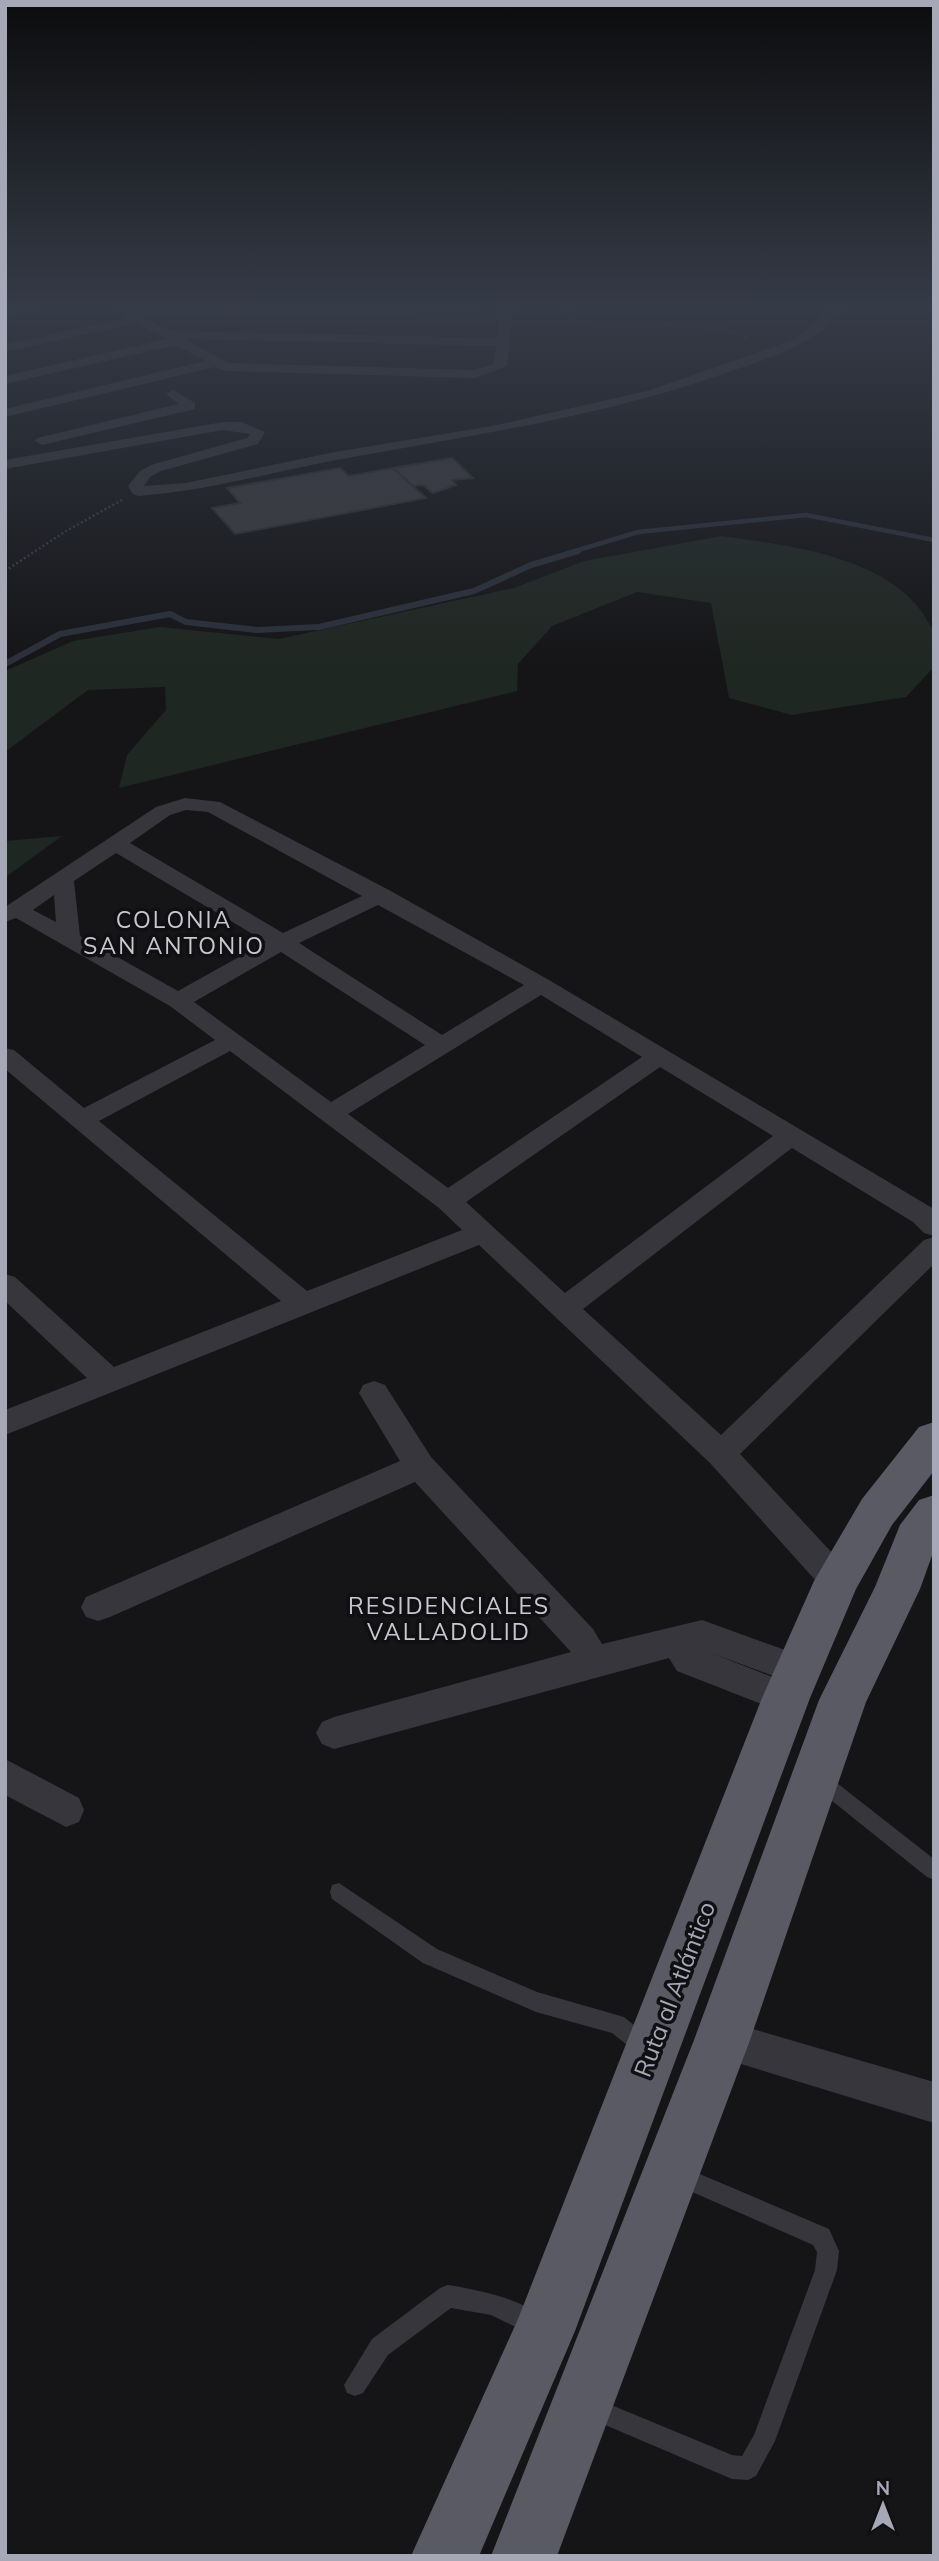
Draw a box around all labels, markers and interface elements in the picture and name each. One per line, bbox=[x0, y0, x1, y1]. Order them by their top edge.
district label: COLONIA SAN ANTONIO bbox=[83, 905, 265, 960]
district label: RESIDENCIALES VALLADOLID bbox=[348, 1591, 550, 1646]
street label: Ruta al Atlántico bbox=[627, 1897, 721, 2081]
north arrow bbox=[848, 2470, 918, 2540]
text: N bbox=[876, 2476, 890, 2500]

